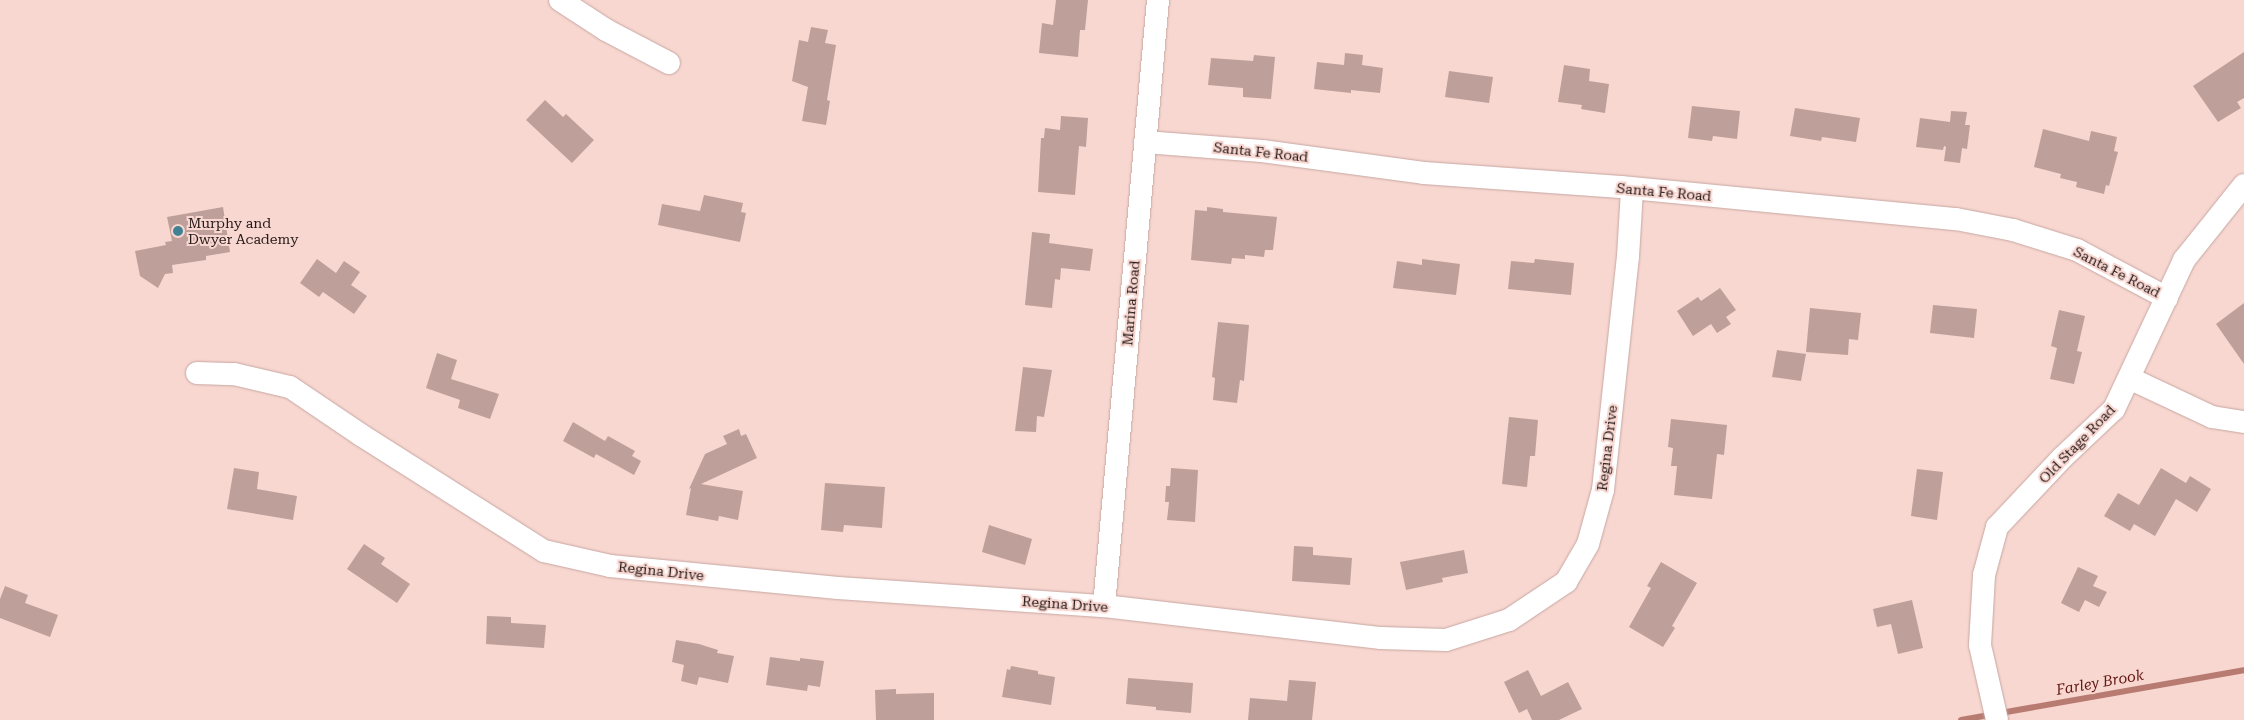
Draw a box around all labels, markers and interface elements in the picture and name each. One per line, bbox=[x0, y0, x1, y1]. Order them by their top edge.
street label: Santa Fe Road bbox=[1213, 139, 1309, 165]
street label: Santa Fe Road bbox=[1616, 179, 1712, 205]
place label: Murphy and Dwyer Academy bbox=[188, 215, 298, 248]
marker: Murphy and Dwyer Academy bbox=[172, 225, 184, 237]
street label: Santa Fe Road bbox=[2071, 243, 2163, 301]
street label: Marina Road bbox=[1119, 260, 1143, 346]
street label: Old Stage Road bbox=[2035, 401, 2119, 487]
street label: Regina Drive bbox=[1593, 404, 1621, 492]
street label: Regina Drive bbox=[617, 558, 705, 584]
street label: Regina Drive bbox=[1021, 593, 1109, 615]
water label: Farley Brook bbox=[2055, 666, 2145, 700]

